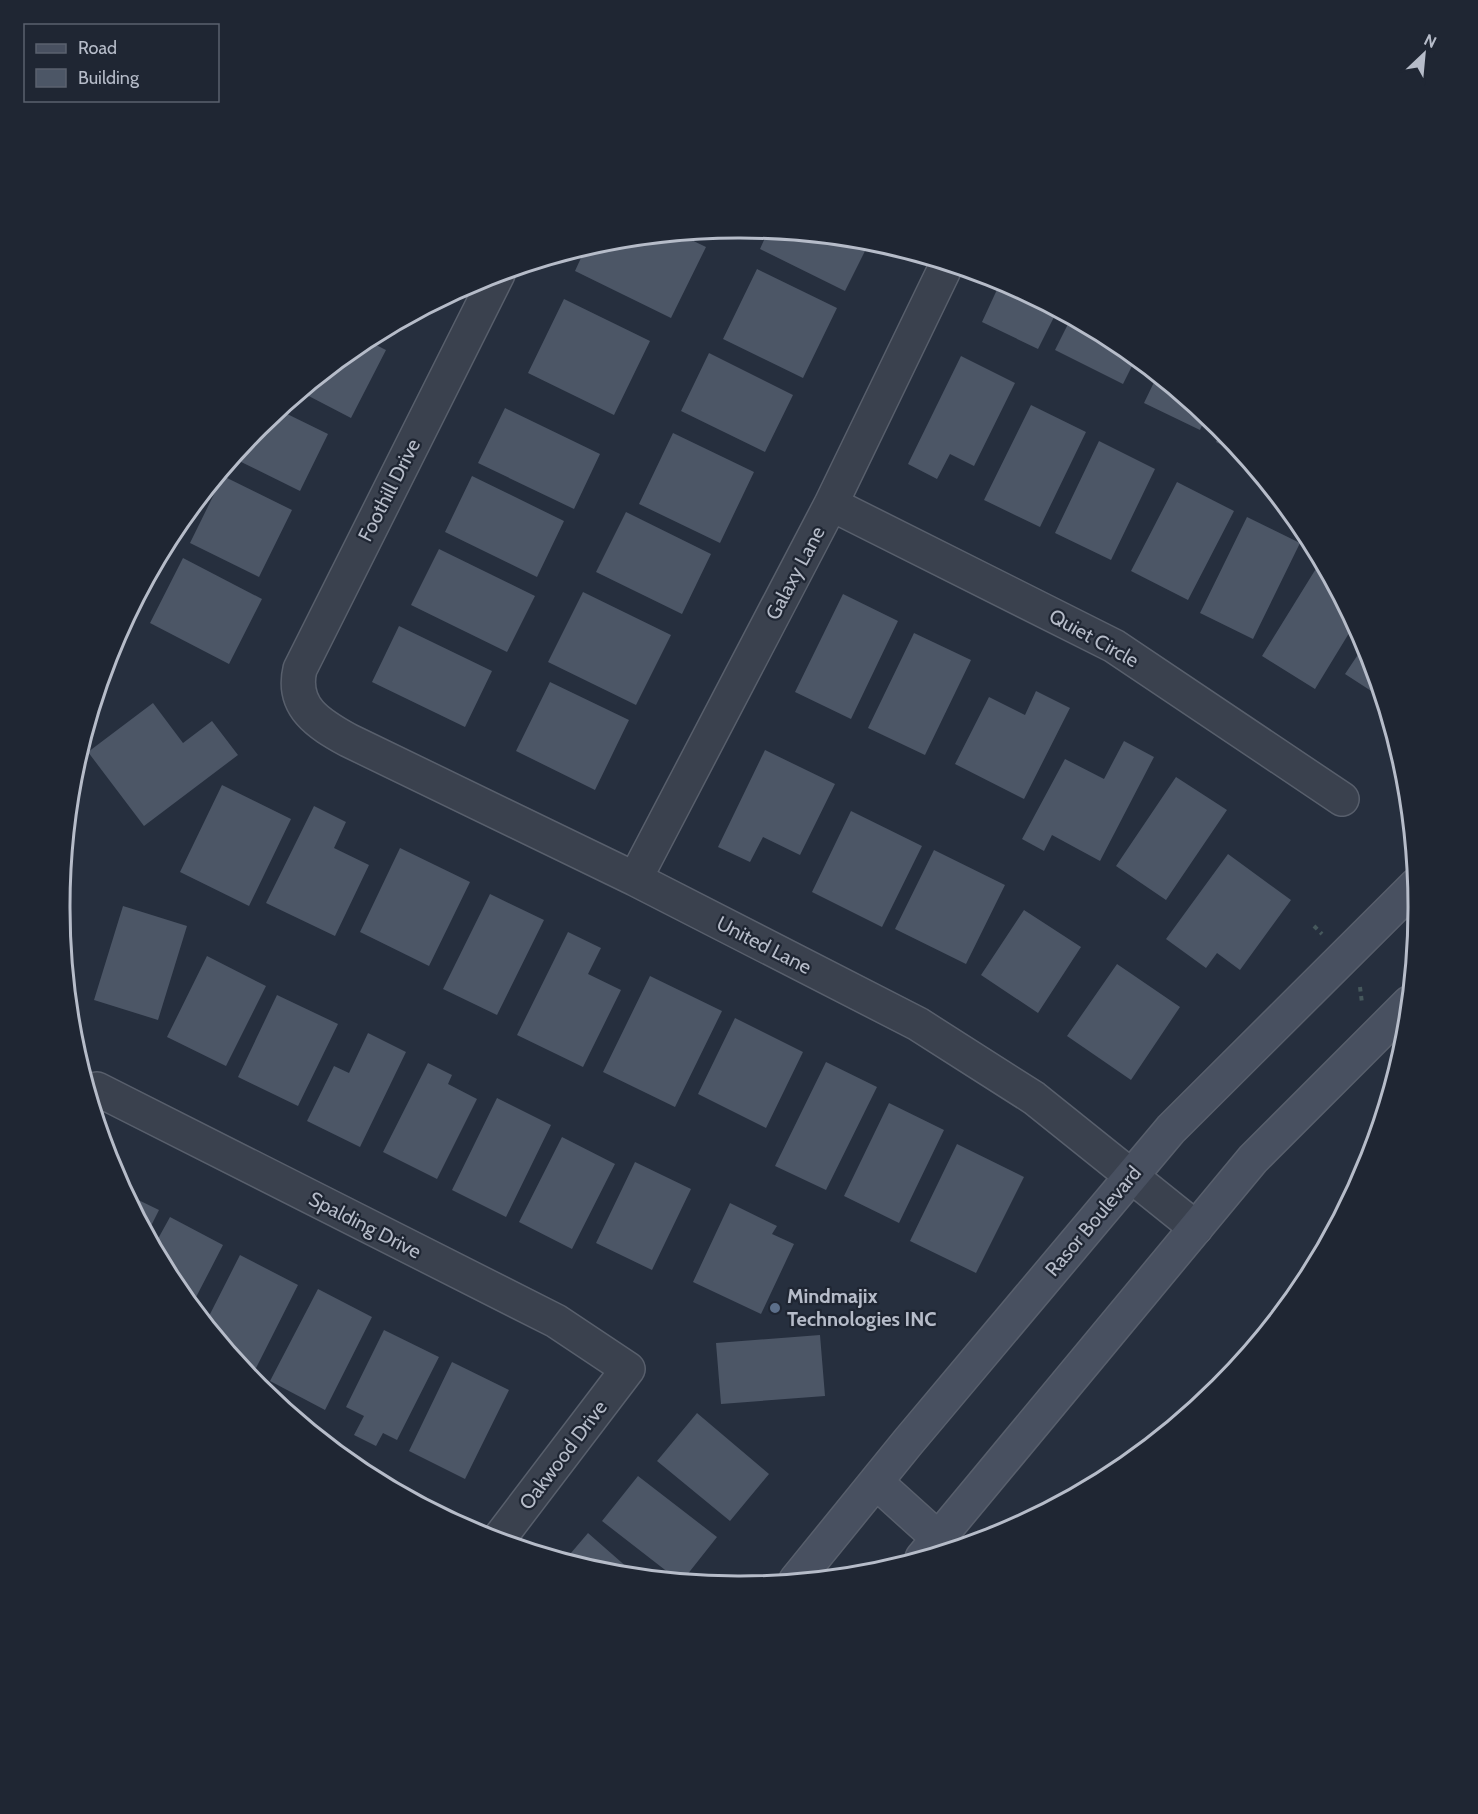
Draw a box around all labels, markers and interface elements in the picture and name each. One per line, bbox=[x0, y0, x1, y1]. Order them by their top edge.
legend bbox=[24, 24, 219, 102]
north arrow bbox=[1394, 24, 1454, 84]
text: N bbox=[1421, 30, 1440, 52]
text: Road bbox=[78, 37, 117, 59]
text: Building bbox=[78, 67, 140, 89]
street label: Foothill Drive bbox=[353, 435, 425, 545]
street label: Galaxy Lane bbox=[760, 522, 830, 624]
street label: Quiet Circle bbox=[1045, 604, 1143, 672]
street label: United Lane bbox=[713, 911, 815, 979]
street label: Rasor Boulevard bbox=[1040, 1161, 1146, 1281]
street label: Spalding Drive bbox=[305, 1186, 425, 1264]
place label: Mindmajix Technologies INC bbox=[787, 1284, 937, 1331]
marker: Mindmajix Technologies INC bbox=[768, 1301, 782, 1315]
street label: Oakwood Drive bbox=[514, 1396, 612, 1514]

